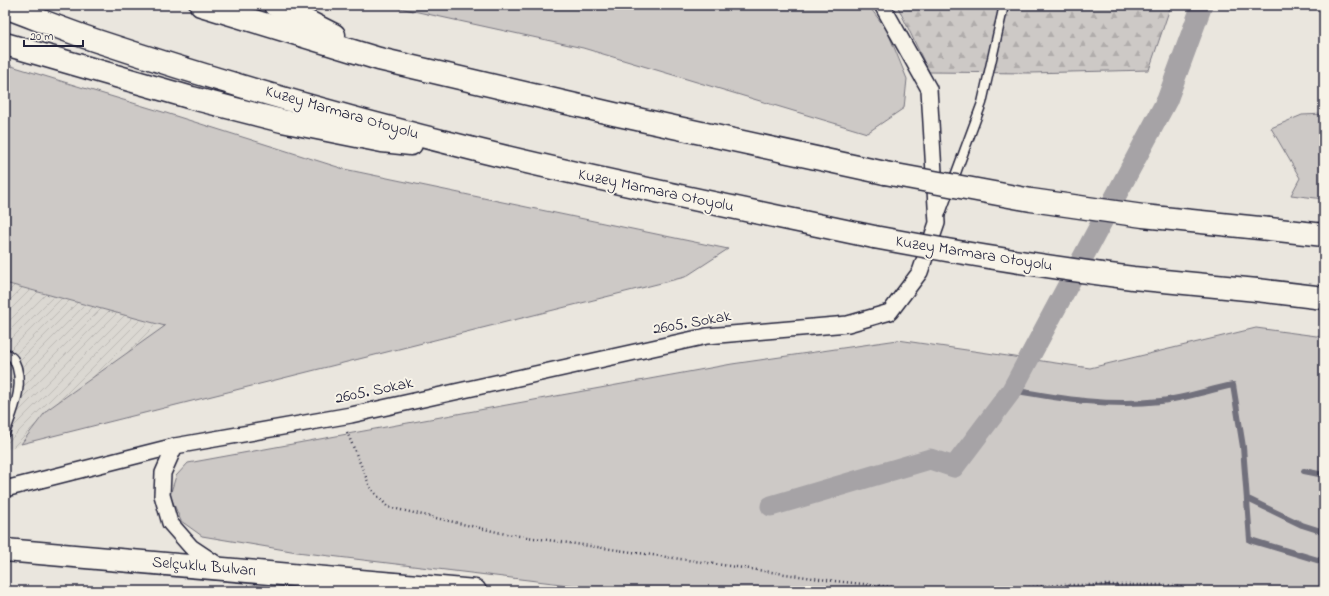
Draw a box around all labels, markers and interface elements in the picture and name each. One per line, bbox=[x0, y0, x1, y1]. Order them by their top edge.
scale bar bbox=[24, 22, 83, 48]
text: 20 m bbox=[30, 28, 53, 46]
street label: Kuzey Marmara Otoyolu bbox=[262, 80, 422, 146]
street label: Kuzey Marmara Otoyolu bbox=[576, 163, 736, 219]
street label: Kuzey Marmara Otoyolu bbox=[894, 230, 1054, 278]
street label: 2605. Sokak bbox=[651, 304, 734, 342]
street label: 2605. Sokak bbox=[333, 371, 416, 411]
street label: Selçuklu Bulvarı bbox=[151, 550, 257, 584]

